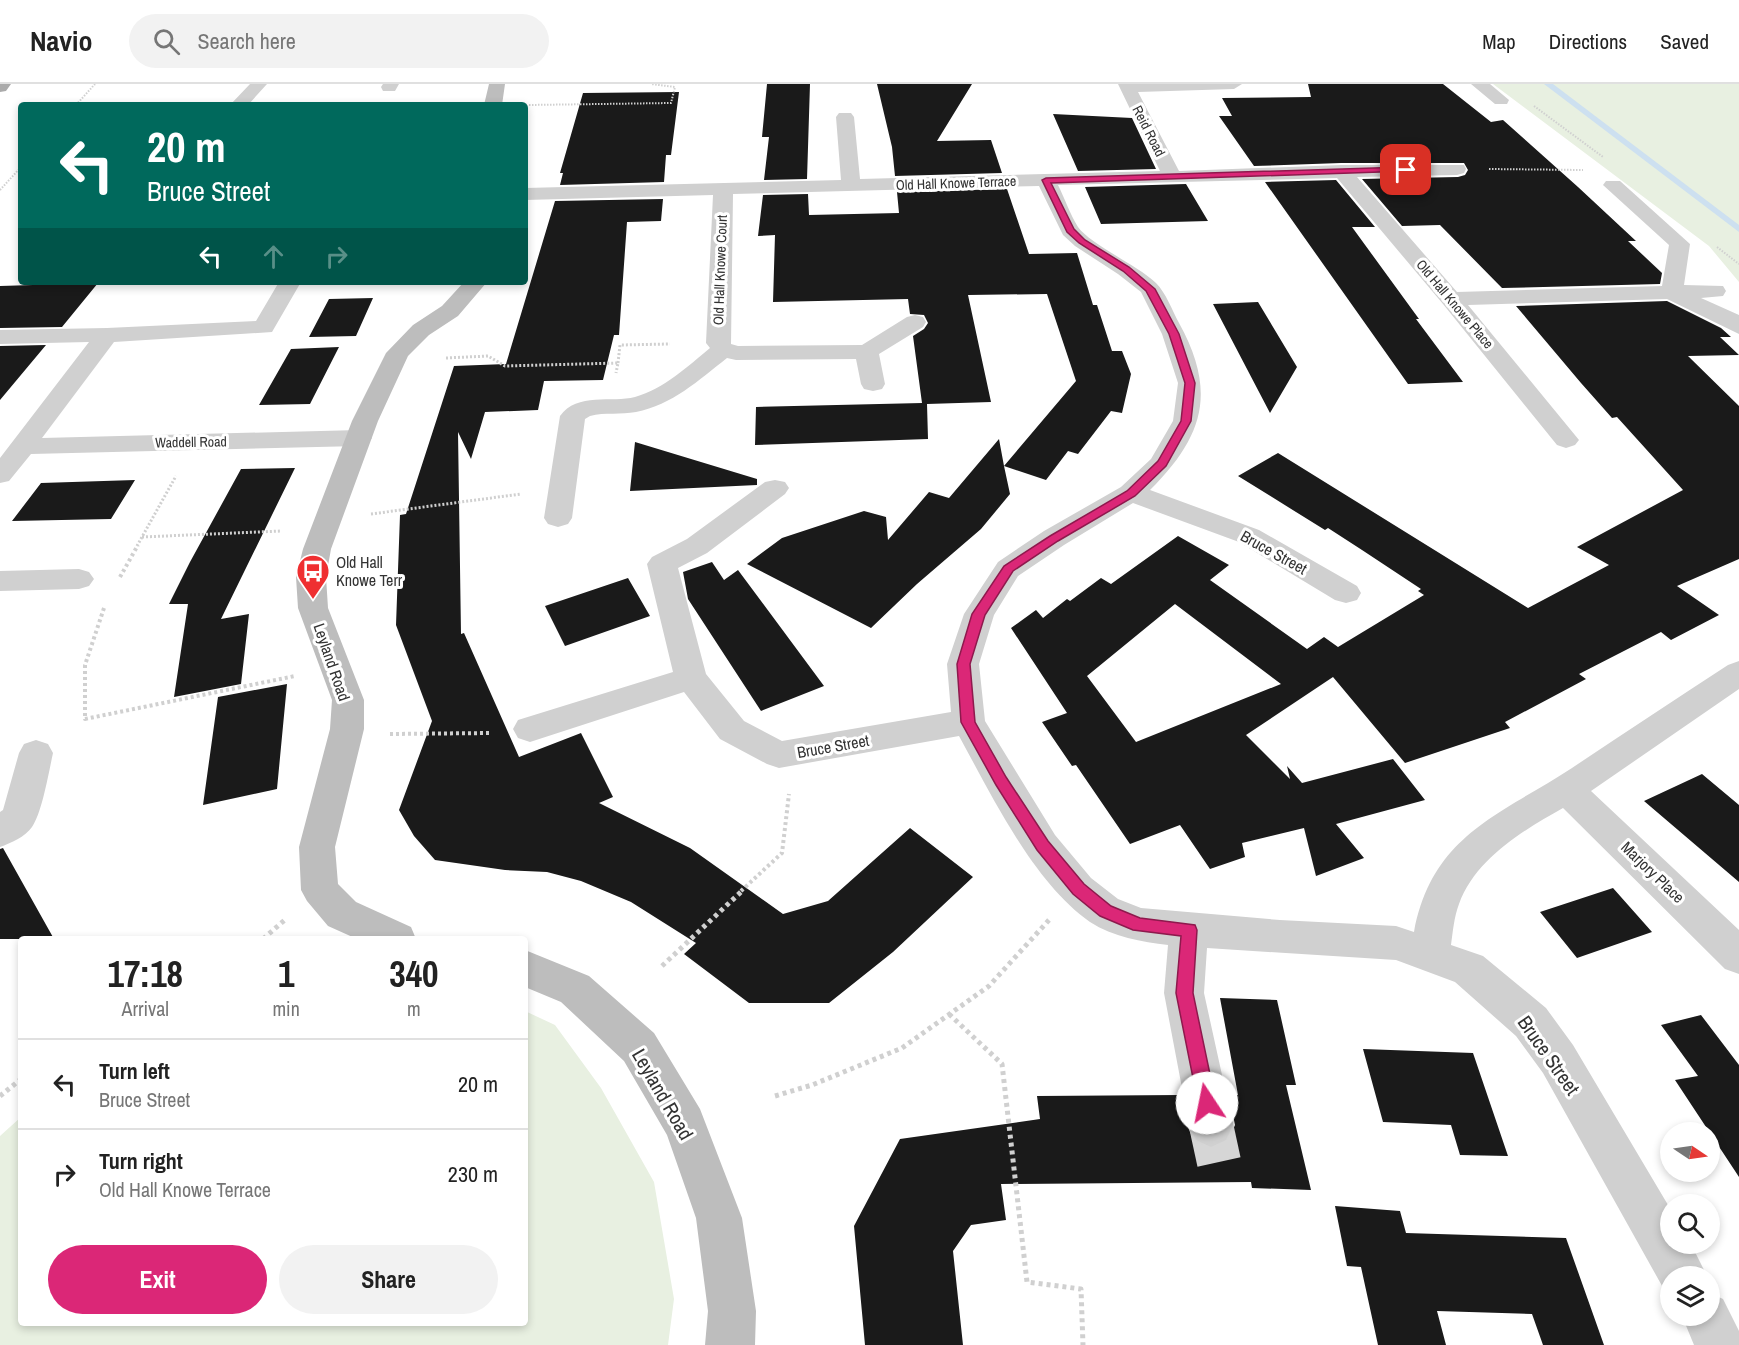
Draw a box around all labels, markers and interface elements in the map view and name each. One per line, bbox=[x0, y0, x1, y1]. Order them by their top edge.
search box bbox=[129, 14, 549, 68]
text: Navio bbox=[30, 22, 93, 60]
icon: search bbox=[150, 25, 183, 58]
text: Search here bbox=[198, 26, 296, 56]
text: Map bbox=[1482, 27, 1516, 56]
text: Directions bbox=[1549, 27, 1627, 56]
text: Saved bbox=[1660, 27, 1709, 56]
street label: Reid Road bbox=[1129, 102, 1169, 160]
text: 20 m bbox=[147, 119, 226, 175]
icon: left bbox=[48, 126, 126, 204]
pin bbox=[1380, 144, 1431, 195]
icon: arrive bbox=[1389, 153, 1422, 186]
street label: Old Hall Knowe Terrace bbox=[896, 172, 1016, 194]
text: Bruce Street bbox=[147, 173, 270, 209]
street label: Old Hall Knowe Court bbox=[709, 215, 731, 325]
icon: left bbox=[194, 240, 227, 273]
icon: ahead bbox=[257, 240, 290, 273]
icon: right bbox=[320, 240, 353, 273]
street label: Old Hall Knowe Place bbox=[1412, 256, 1498, 352]
street label: Waddell Road bbox=[155, 432, 227, 452]
street label: Bruce Street bbox=[1237, 525, 1312, 579]
place label: Old Hall Knowe Terr bbox=[336, 551, 403, 591]
bus stop icon: Old Hall Knowe Terr bbox=[295, 553, 331, 600]
street label: Leyland Road bbox=[308, 620, 356, 704]
street label: Bruce Street bbox=[795, 729, 871, 763]
street label: Marjory Place bbox=[1617, 836, 1689, 908]
text: 17:18 bbox=[107, 950, 183, 998]
text: 1 bbox=[278, 950, 294, 998]
text: 340 bbox=[389, 950, 439, 998]
text: Arrival bbox=[122, 995, 169, 1022]
text: min bbox=[272, 995, 300, 1022]
text: m bbox=[407, 995, 421, 1022]
street label: Bruce Street bbox=[1512, 1010, 1586, 1100]
street label: Leyland Road bbox=[626, 1043, 700, 1145]
text: Turn left bbox=[99, 1056, 170, 1086]
icon: left bbox=[48, 1068, 81, 1101]
text: 20 m bbox=[458, 1069, 498, 1099]
position arrow bbox=[1175, 1071, 1239, 1135]
text: Bruce Street bbox=[99, 1086, 190, 1113]
north arrow bbox=[1660, 1122, 1720, 1182]
map controls bbox=[1660, 1122, 1720, 1326]
text: Turn right bbox=[99, 1146, 183, 1176]
icon: right bbox=[48, 1158, 81, 1191]
text: 230 m bbox=[448, 1159, 498, 1189]
text: Old Hall Knowe Terrace bbox=[99, 1176, 271, 1203]
button: search bbox=[1660, 1194, 1720, 1254]
button: Exit bbox=[48, 1245, 267, 1314]
button: Share bbox=[279, 1245, 498, 1314]
button: layers bbox=[1660, 1266, 1720, 1326]

